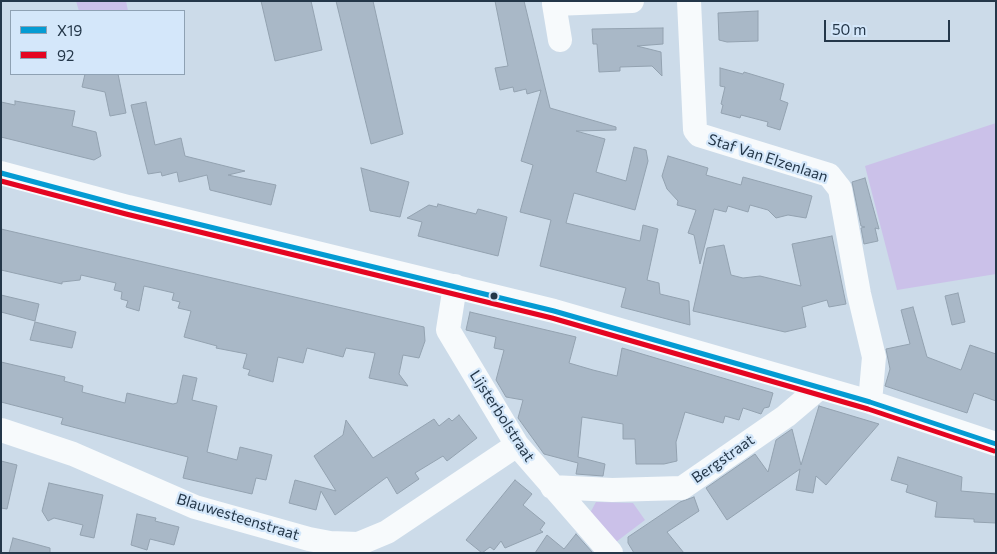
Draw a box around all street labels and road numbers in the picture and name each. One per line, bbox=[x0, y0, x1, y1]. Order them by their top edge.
street label: Staf Van Elzenlaan bbox=[706, 130, 830, 186]
street label: Lijsterbolstraat bbox=[466, 367, 538, 465]
street label: Bergstraat bbox=[688, 431, 758, 487]
street label: Blauwesteenstraat bbox=[175, 490, 301, 544]

